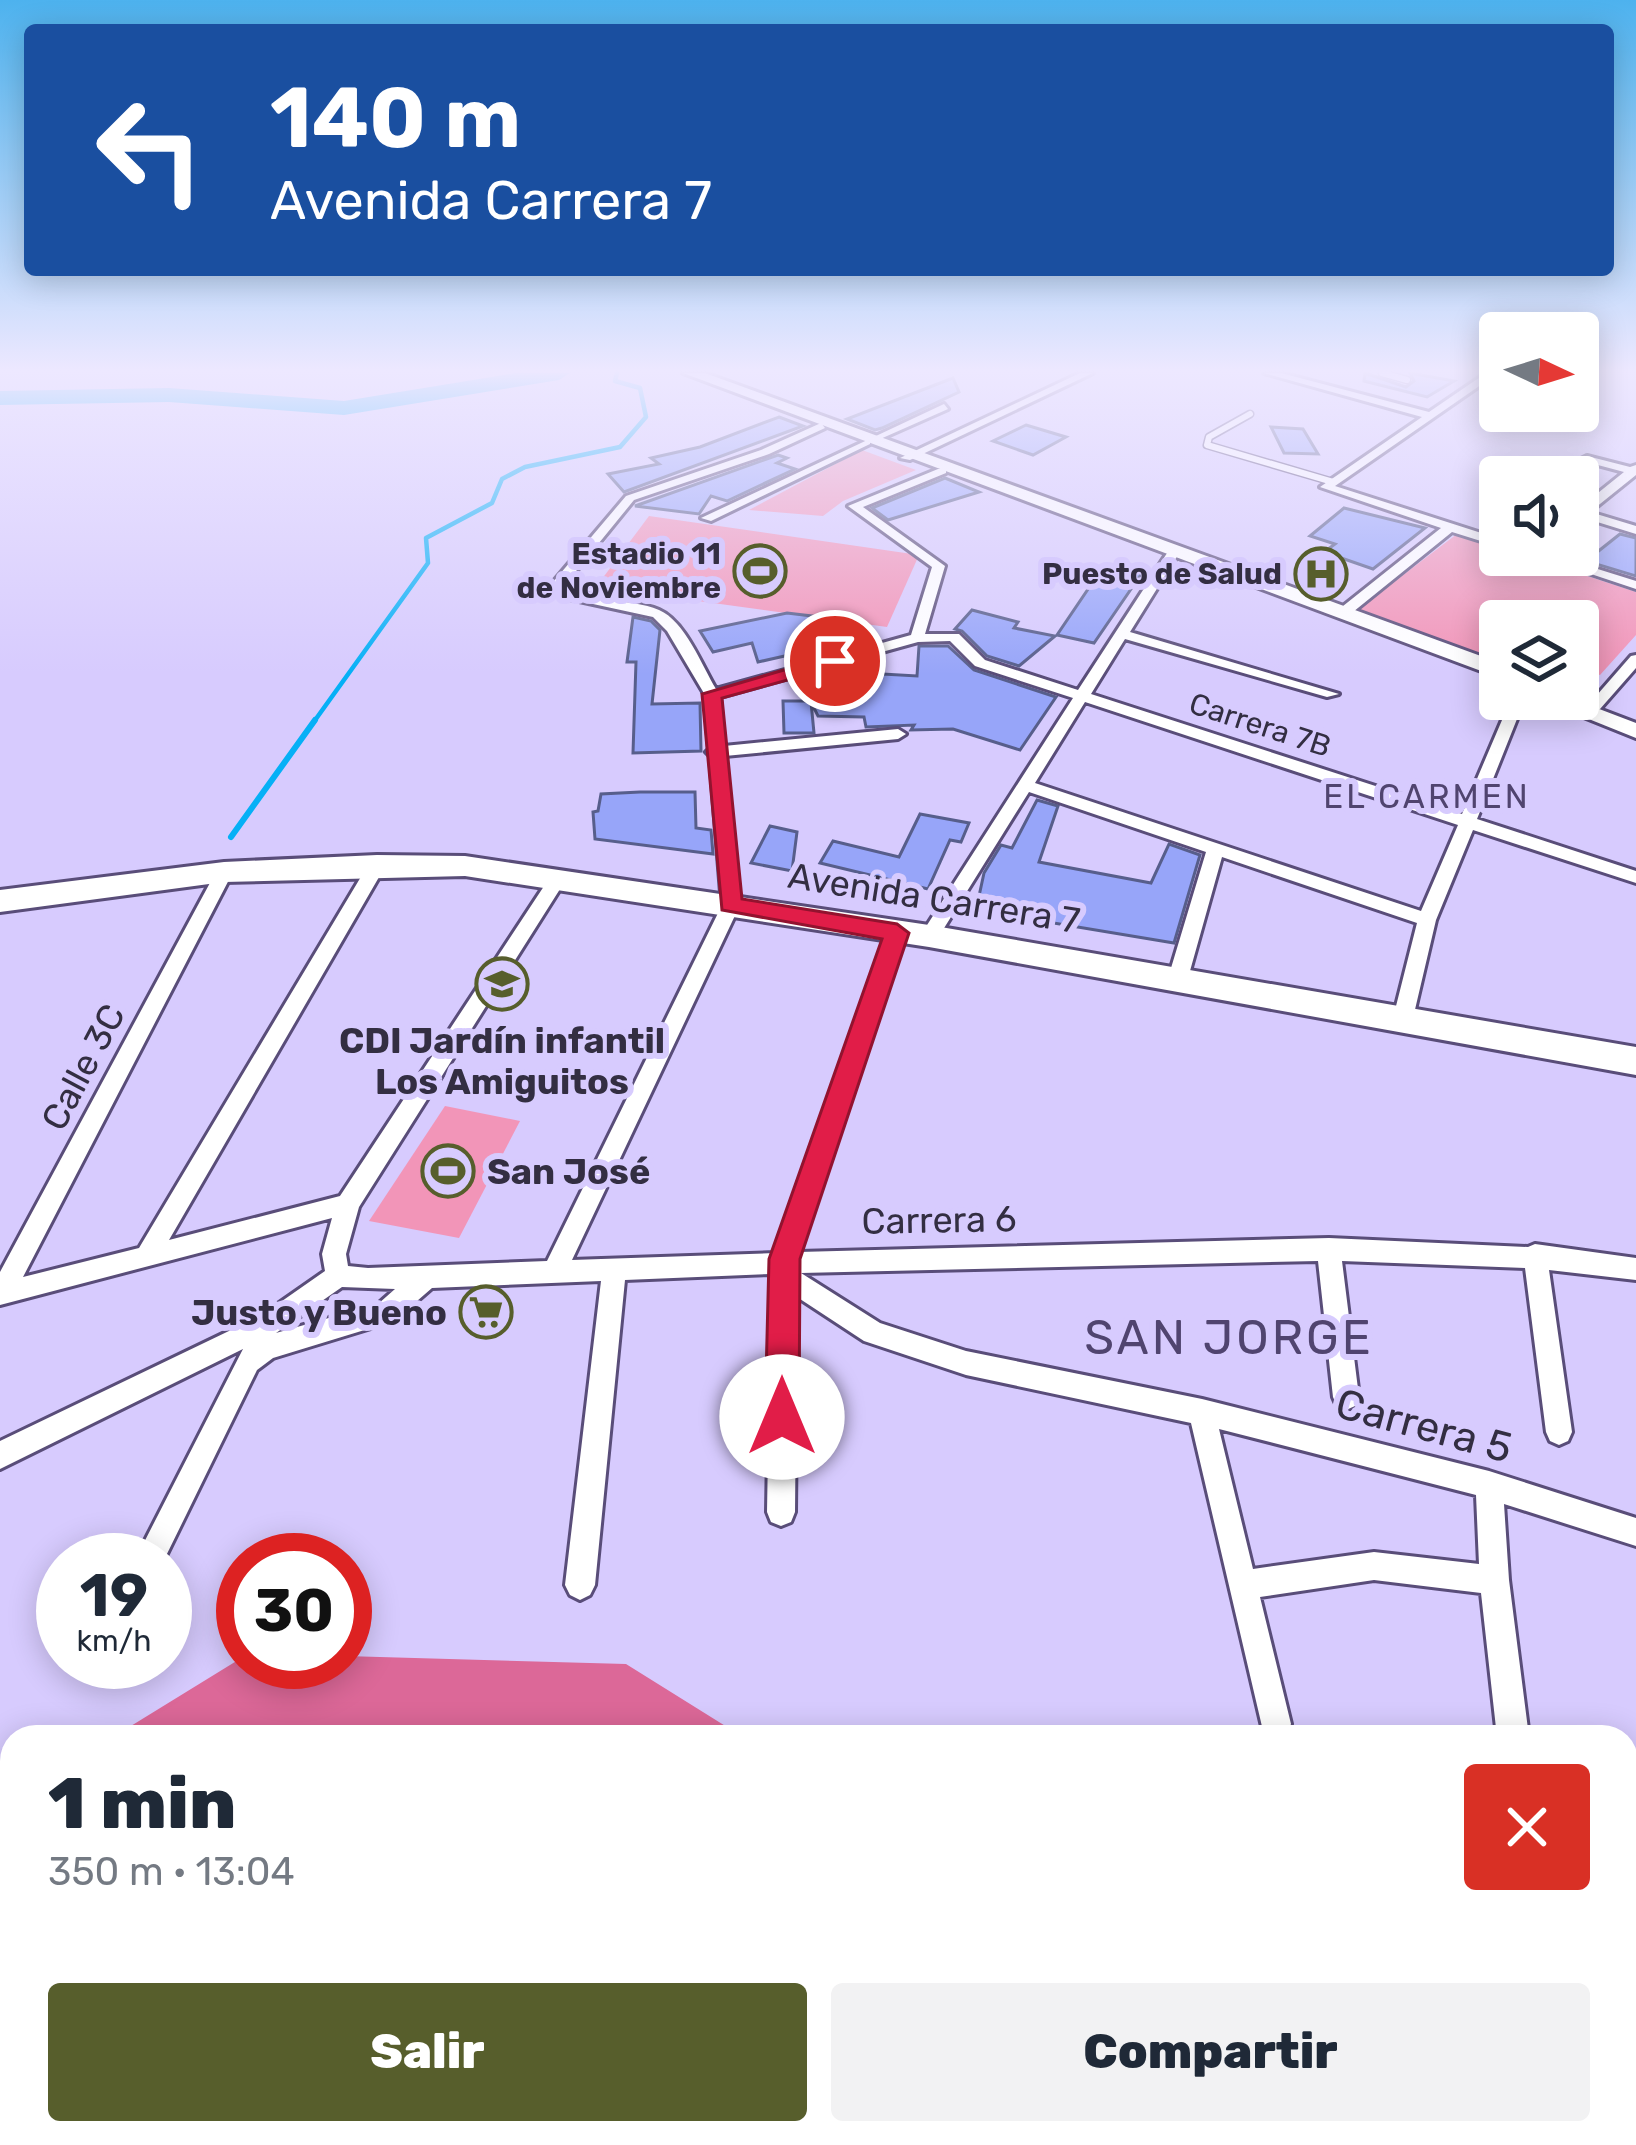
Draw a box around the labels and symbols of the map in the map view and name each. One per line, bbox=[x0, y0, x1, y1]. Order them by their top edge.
north arrow bbox=[1479, 312, 1599, 432]
place label: Estadio 11 de Noviembre bbox=[517, 536, 721, 606]
sports icon: Estadio 11 de Noviembre bbox=[732, 543, 788, 599]
hospital icon: Puesto de Salud bbox=[1293, 546, 1349, 602]
place label: Puesto de Salud bbox=[1042, 556, 1282, 592]
pin bbox=[784, 610, 886, 712]
street label: Carrera 7B bbox=[1185, 685, 1335, 765]
district label: EL CARMEN bbox=[1323, 777, 1531, 816]
street label: Avenida Carrera 7 bbox=[785, 854, 1083, 942]
school or university icon: CDI Jardín infantil Los Amiguitos bbox=[474, 956, 530, 1012]
street label: Calle 3C bbox=[32, 997, 134, 1137]
place label: CDI Jardín infantil Los Amiguitos bbox=[339, 1019, 665, 1103]
sports icon: San José bbox=[420, 1143, 476, 1199]
place label: San José bbox=[487, 1150, 650, 1193]
street label: Carrera 6 bbox=[861, 1197, 1017, 1243]
supermarket icon: Justo y Bueno bbox=[458, 1284, 514, 1340]
place label: Justo y Bueno bbox=[191, 1291, 447, 1334]
district label: SAN JORGE bbox=[1084, 1309, 1374, 1366]
position arrow bbox=[719, 1354, 845, 1480]
street label: Carrera 5 bbox=[1330, 1379, 1518, 1473]
speed limit sign: 30 bbox=[216, 1533, 372, 1689]

